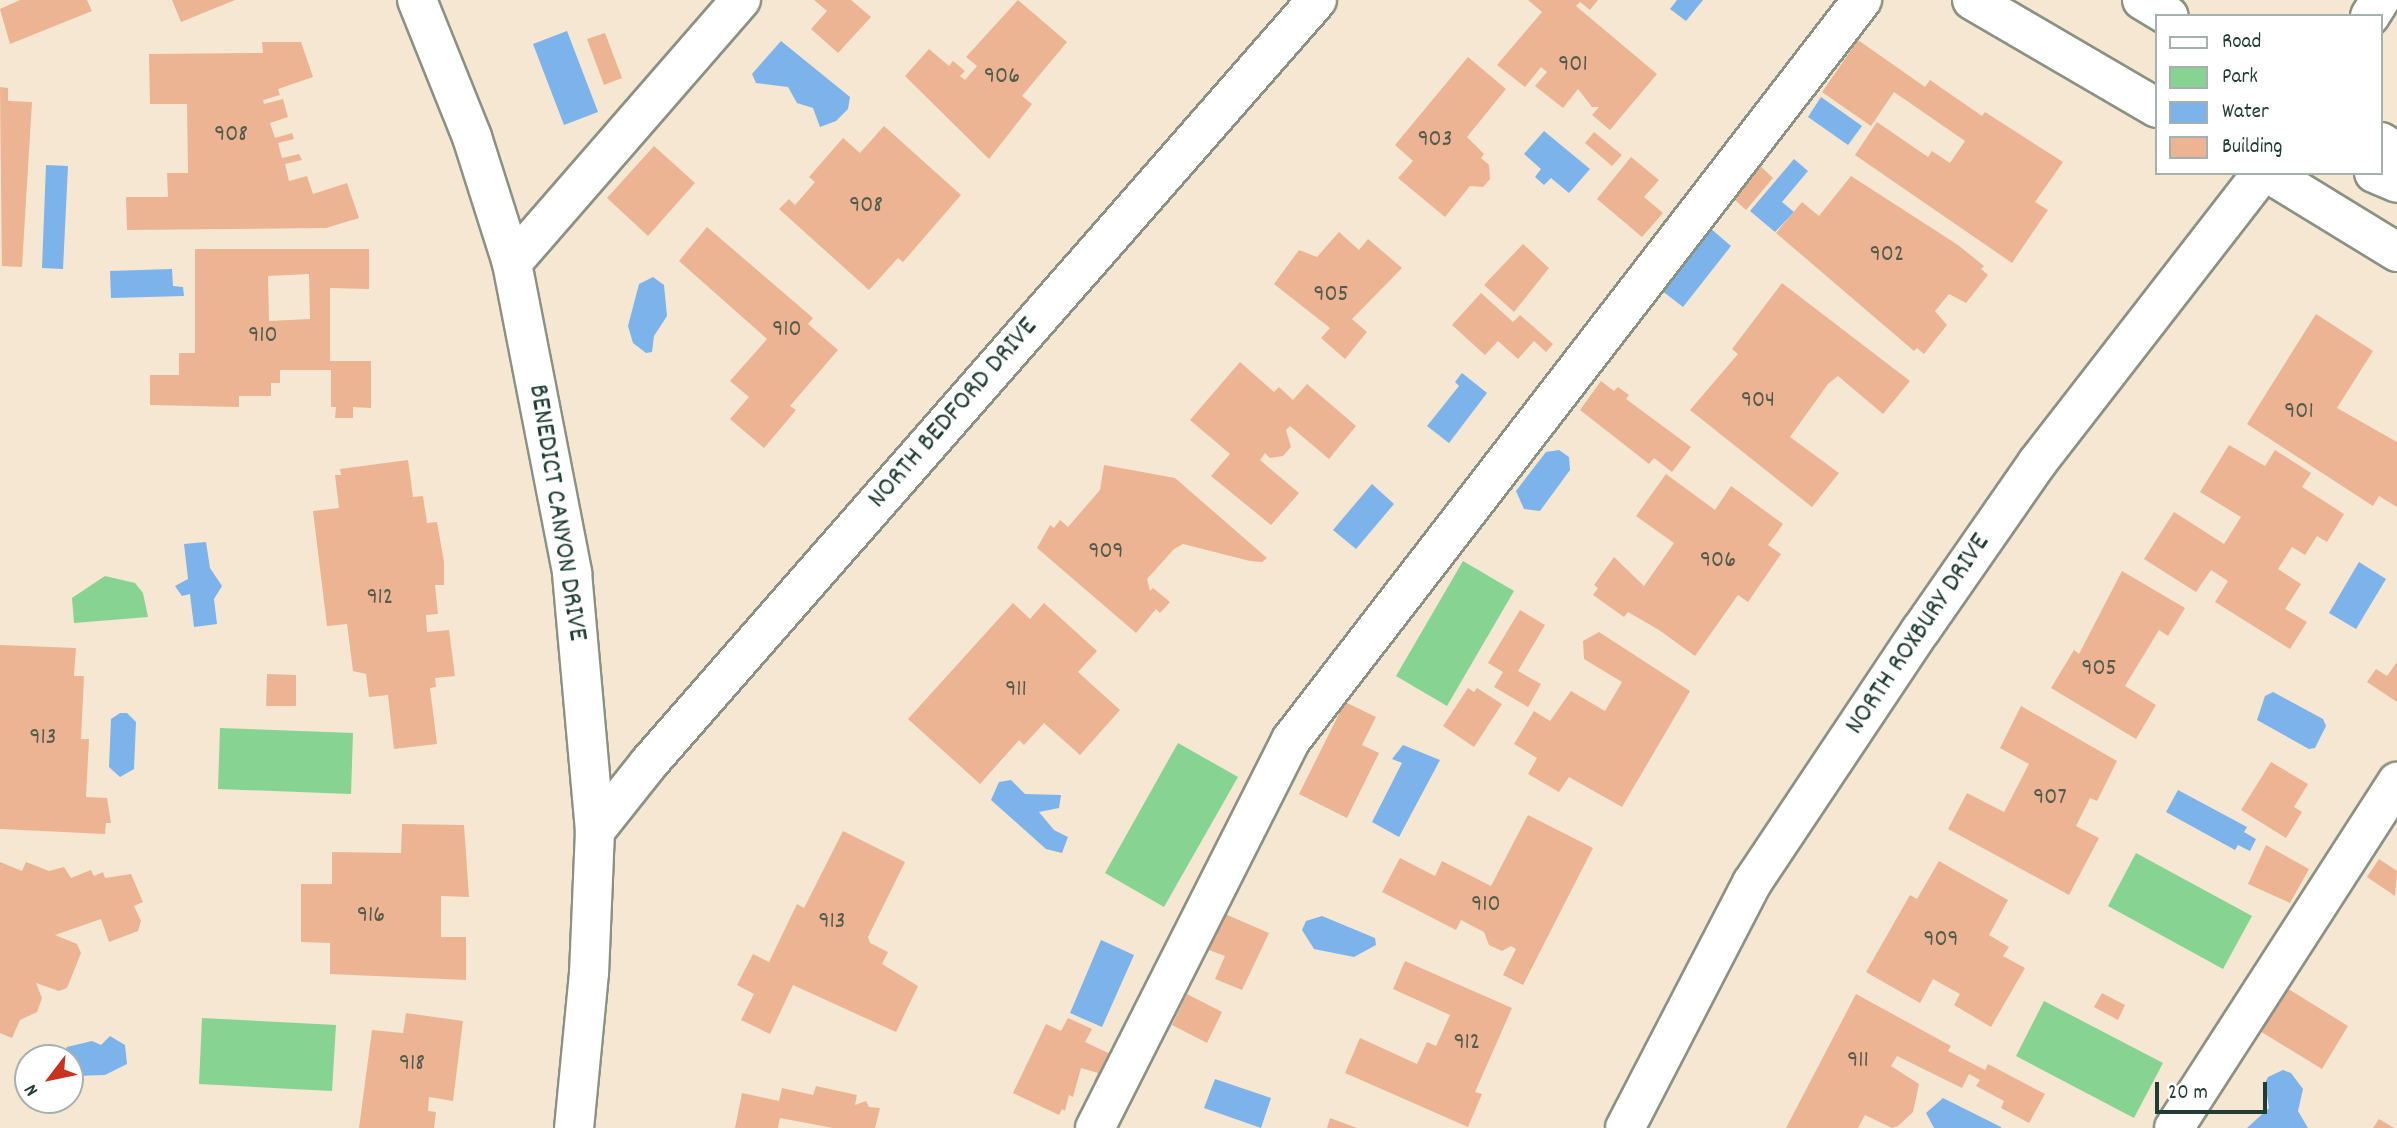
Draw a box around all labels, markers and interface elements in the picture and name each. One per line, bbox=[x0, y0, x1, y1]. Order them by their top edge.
legend bbox=[2156, 14, 2383, 175]
text: Road bbox=[2222, 28, 2261, 58]
house number: 901 bbox=[1558, 52, 1588, 80]
text: Park bbox=[2222, 63, 2258, 93]
house number: 906 bbox=[984, 64, 1020, 92]
text: Water bbox=[2222, 98, 2269, 128]
house number: 908 bbox=[214, 122, 248, 150]
house number: 903 bbox=[1418, 127, 1452, 155]
text: Building bbox=[2222, 133, 2282, 163]
house number: 908 bbox=[849, 193, 883, 221]
house number: 902 bbox=[1870, 242, 1904, 270]
house number: 905 bbox=[1313, 282, 1349, 310]
street label: NORTH BEDFORD DRIVE bbox=[862, 312, 1046, 516]
house number: 910 bbox=[772, 317, 802, 345]
house number: 910 bbox=[248, 323, 278, 351]
street label: BENEDICT CANYON DRIVE bbox=[519, 382, 593, 644]
house number: 904 bbox=[1741, 388, 1775, 416]
house number: 901 bbox=[2284, 399, 2314, 427]
street label: NORTH ROXBURY DRIVE bbox=[1839, 528, 1999, 742]
house number: 909 bbox=[1088, 539, 1124, 567]
house number: 906 bbox=[1700, 548, 1736, 576]
house number: 912 bbox=[367, 585, 393, 613]
house number: 905 bbox=[2081, 656, 2117, 684]
house number: 911 bbox=[1005, 677, 1027, 705]
house number: 913 bbox=[30, 725, 56, 753]
house number: 907 bbox=[2033, 785, 2067, 813]
house number: 910 bbox=[1471, 892, 1501, 920]
house number: 916 bbox=[357, 903, 385, 931]
house number: 913 bbox=[819, 909, 845, 937]
house number: 909 bbox=[1923, 927, 1959, 955]
house number: 912 bbox=[1454, 1030, 1480, 1058]
north arrow bbox=[14, 1044, 84, 1114]
house number: 911 bbox=[1847, 1048, 1869, 1076]
house number: 918 bbox=[399, 1051, 425, 1079]
scale bar bbox=[2159, 1068, 2271, 1112]
text: N bbox=[19, 1078, 46, 1100]
text: 20 m bbox=[2168, 1079, 2208, 1109]

